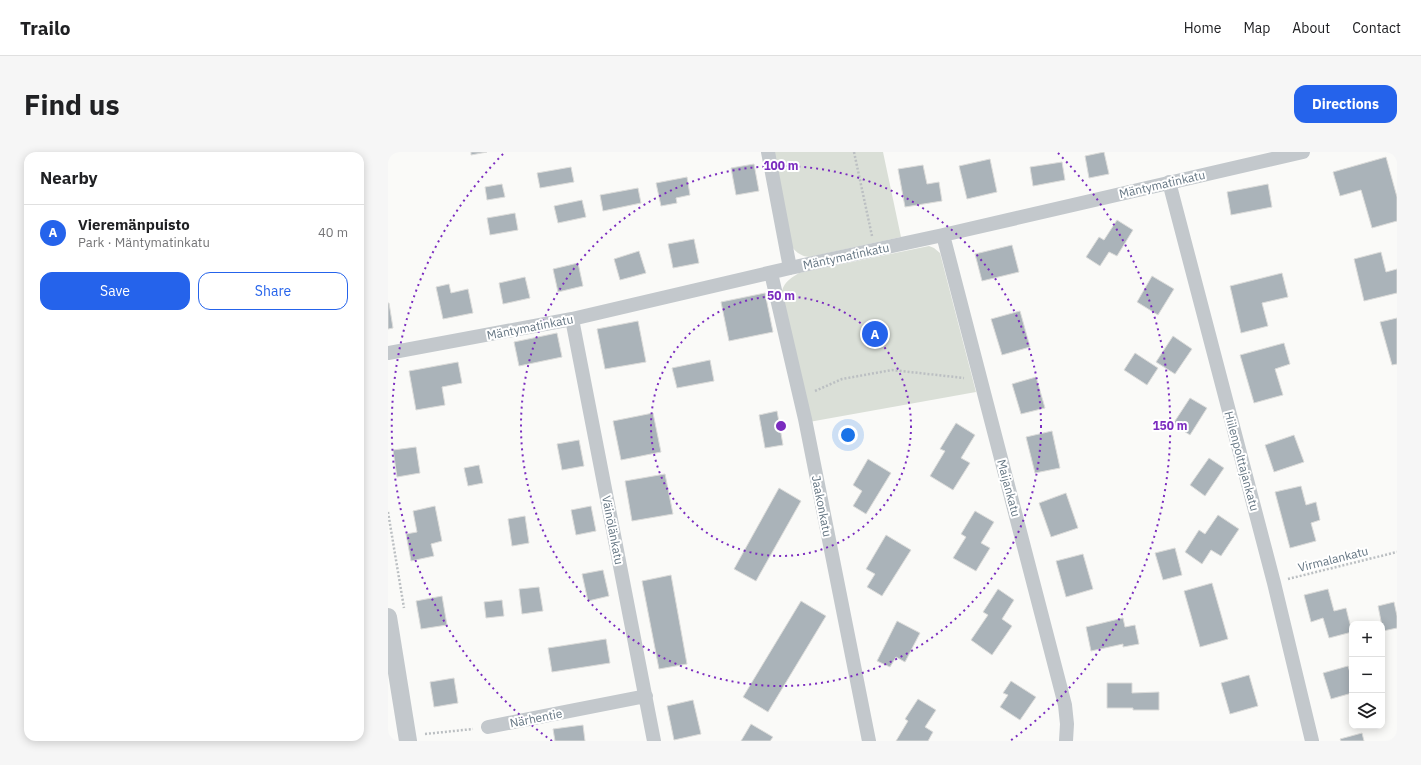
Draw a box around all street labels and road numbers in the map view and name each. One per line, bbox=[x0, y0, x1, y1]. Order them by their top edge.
street label: Mäntymatinkatu bbox=[1118, 167, 1206, 201]
street label: Mäntymatinkatu bbox=[802, 240, 890, 272]
street label: Mäntymatinkatu bbox=[485, 311, 575, 343]
street label: Hiilenpolttajankatu bbox=[1221, 409, 1263, 513]
street label: Maijankatu bbox=[994, 458, 1024, 518]
street label: Jaakonkatu bbox=[809, 474, 835, 538]
street label: Väinölänkatu bbox=[599, 494, 627, 566]
street label: Virmalankatu bbox=[1296, 543, 1370, 575]
street label: Närhentie bbox=[508, 705, 564, 730]

